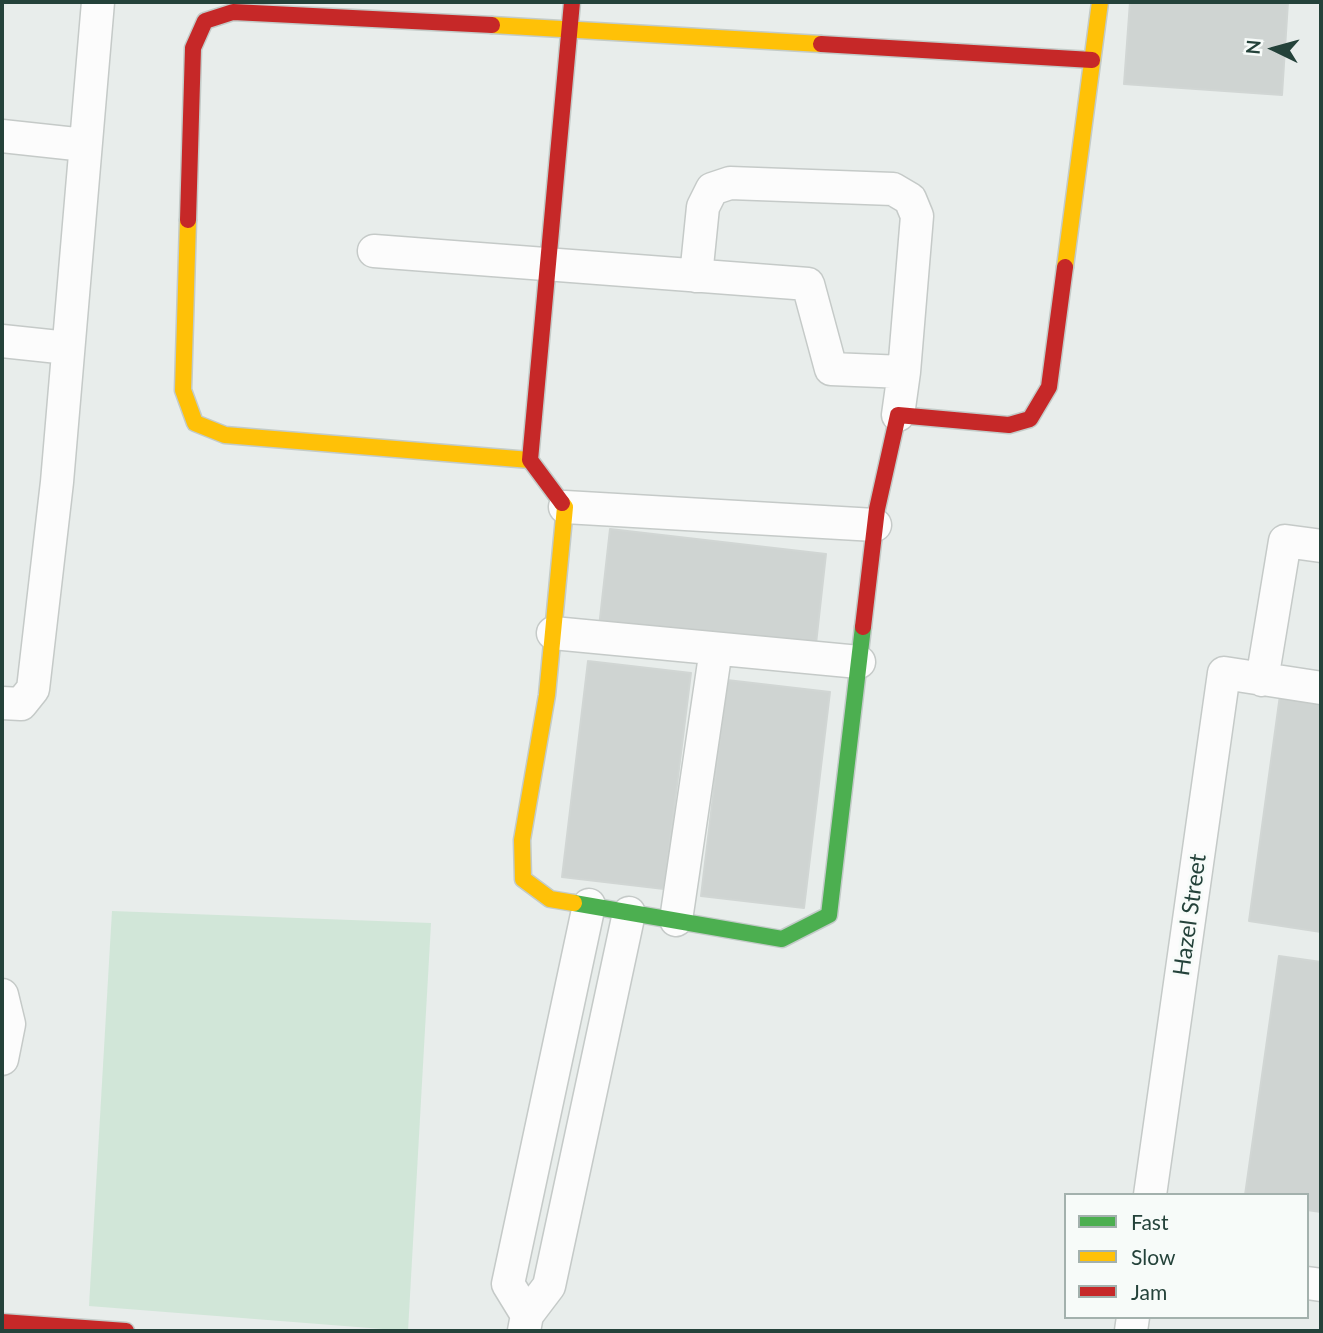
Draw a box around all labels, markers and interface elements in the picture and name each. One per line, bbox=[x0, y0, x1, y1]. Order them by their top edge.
north arrow bbox=[1239, 14, 1309, 84]
text: N bbox=[1240, 39, 1265, 55]
street label: Hazel Street bbox=[1168, 852, 1212, 978]
legend bbox=[1064, 1193, 1309, 1319]
text: Fast bbox=[1131, 1209, 1168, 1234]
text: Slow bbox=[1131, 1244, 1175, 1269]
text: Jam bbox=[1131, 1279, 1167, 1304]

